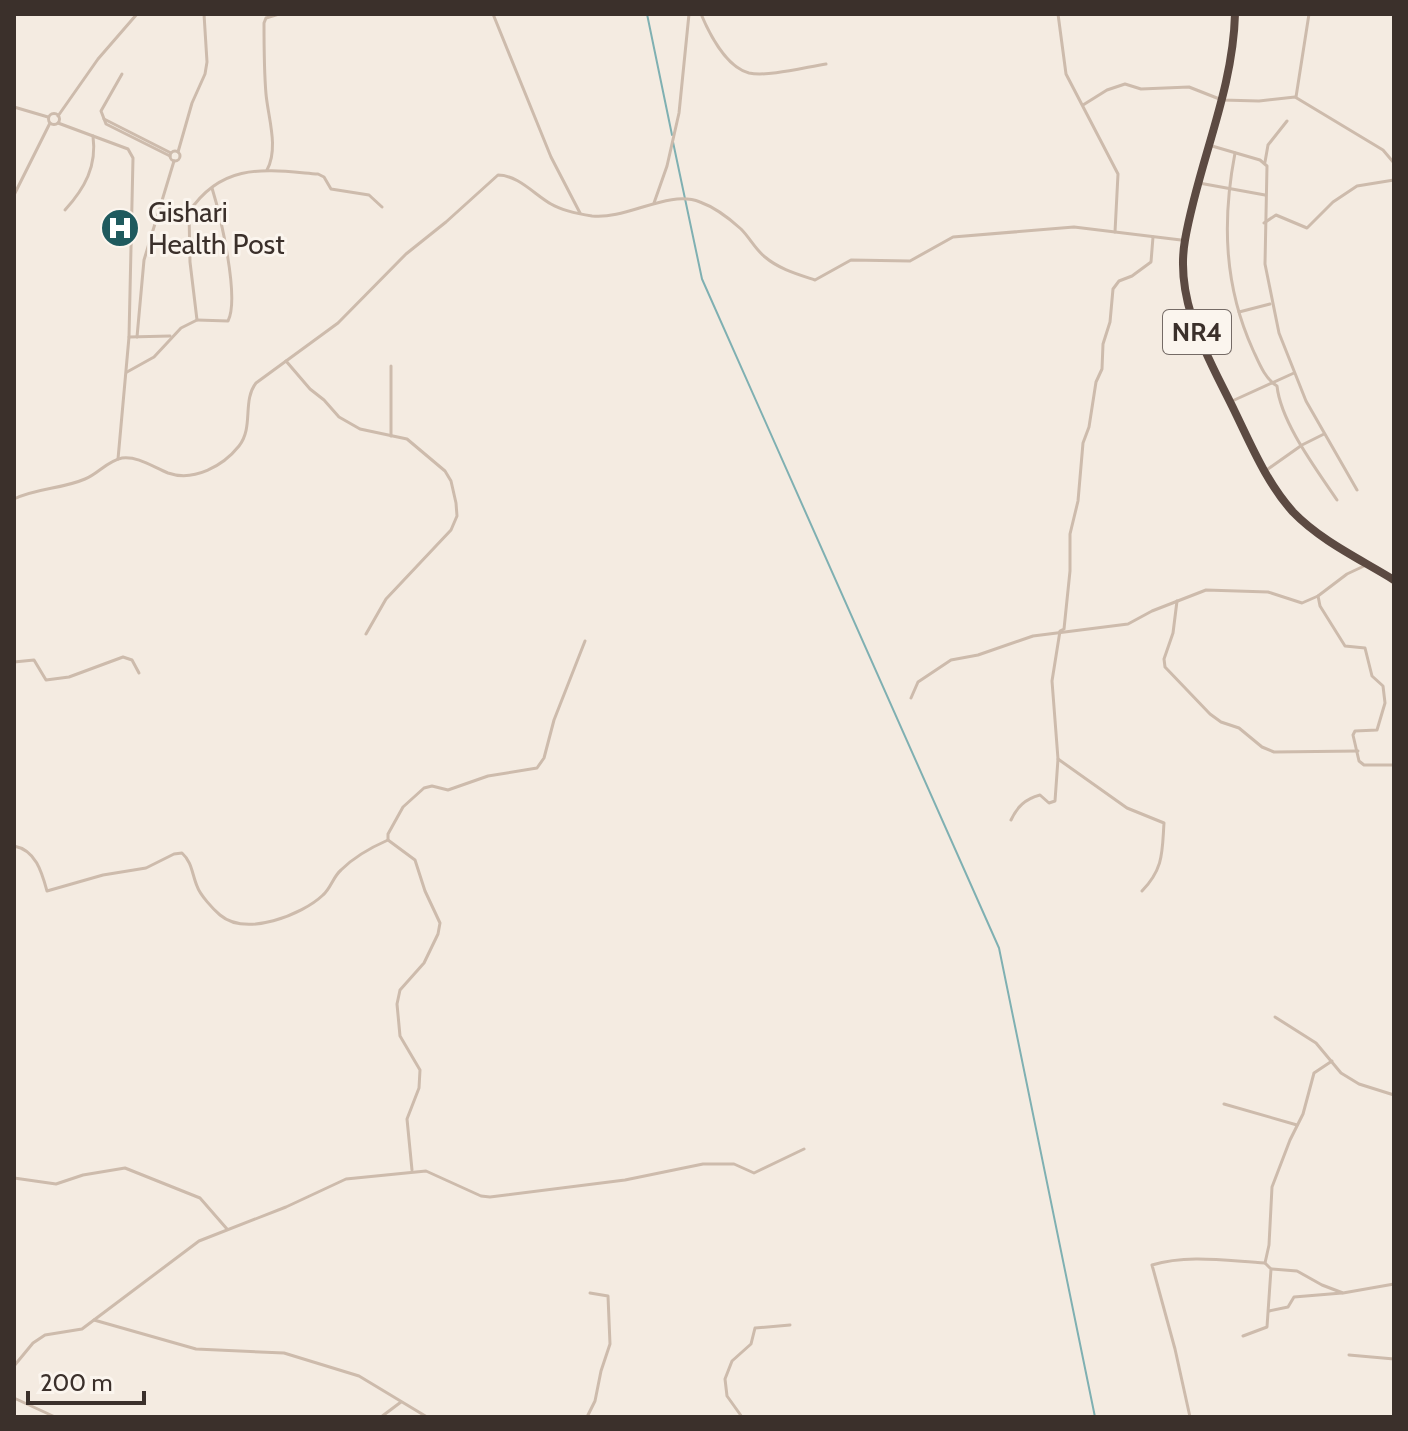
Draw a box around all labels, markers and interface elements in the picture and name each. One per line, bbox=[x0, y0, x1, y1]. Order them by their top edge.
place label: Gishari Health Post bbox=[148, 195, 285, 261]
hospital icon: Gishari Health Post bbox=[99, 207, 141, 249]
road number: NR4 bbox=[1163, 310, 1231, 354]
scale bar bbox=[28, 1355, 144, 1405]
text: 200 m bbox=[40, 1368, 113, 1397]

